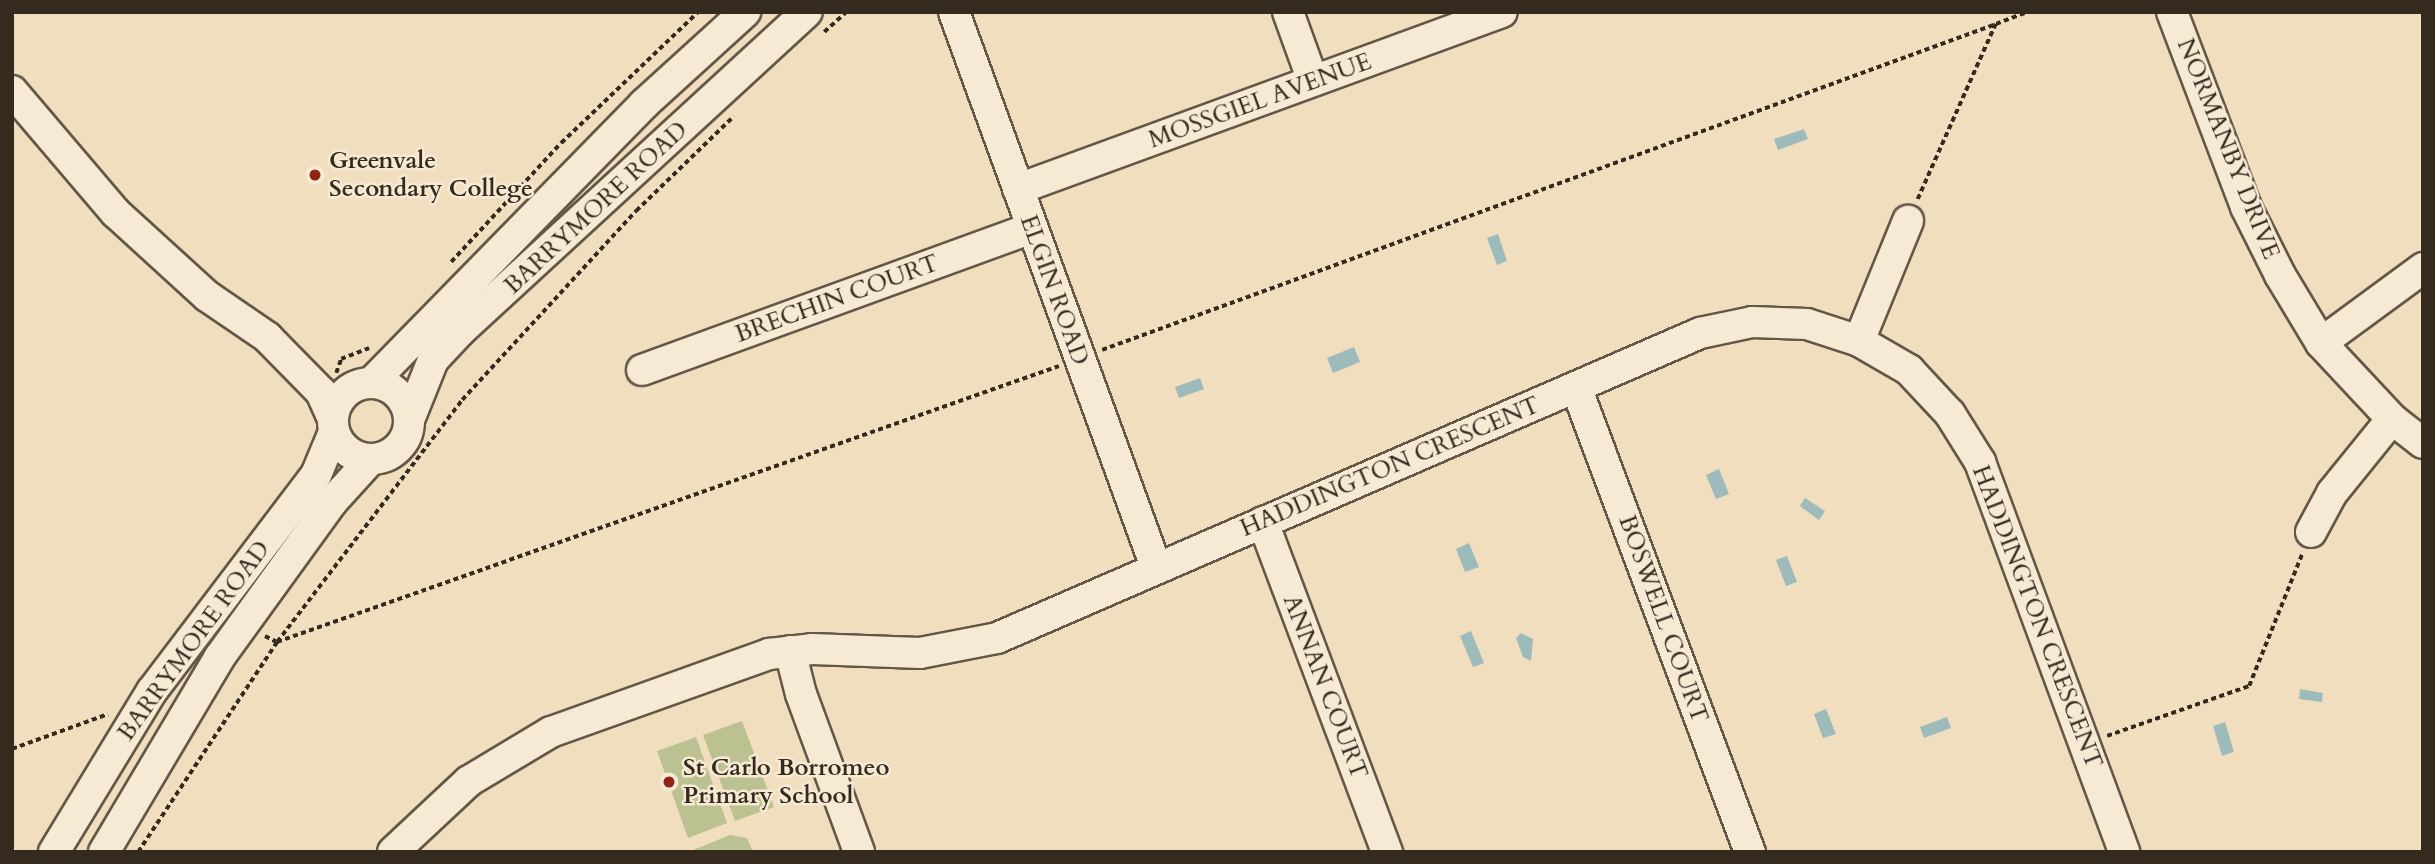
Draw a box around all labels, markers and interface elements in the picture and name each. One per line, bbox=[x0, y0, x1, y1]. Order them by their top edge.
street label: NORMANBY DRIVE bbox=[2171, 34, 2285, 264]
street label: MOSSGIEL AVENUE bbox=[1145, 47, 1375, 155]
street label: BARRYMORE ROAD bbox=[499, 116, 693, 300]
place label: Greenvale Secondary College bbox=[329, 147, 533, 203]
marker: Greenvale Secondary College bbox=[307, 167, 323, 183]
street label: ELGIN ROAD bbox=[1014, 211, 1094, 369]
street label: BRECHIN COURT bbox=[731, 249, 943, 349]
street label: HADDINGTON CRESCENT bbox=[1236, 391, 1544, 543]
street label: HADDINGTON CRESCENT bbox=[1966, 461, 2108, 773]
street label: BOSWELL COURT bbox=[1612, 511, 1714, 727]
street label: BARRYMORE ROAD bbox=[112, 536, 276, 746]
street label: ANNAN COURT bbox=[1277, 591, 1373, 783]
place label: St Carlo Borromeo Primary School bbox=[683, 754, 889, 810]
marker: St Carlo Borromeo Primary School bbox=[661, 774, 677, 790]

